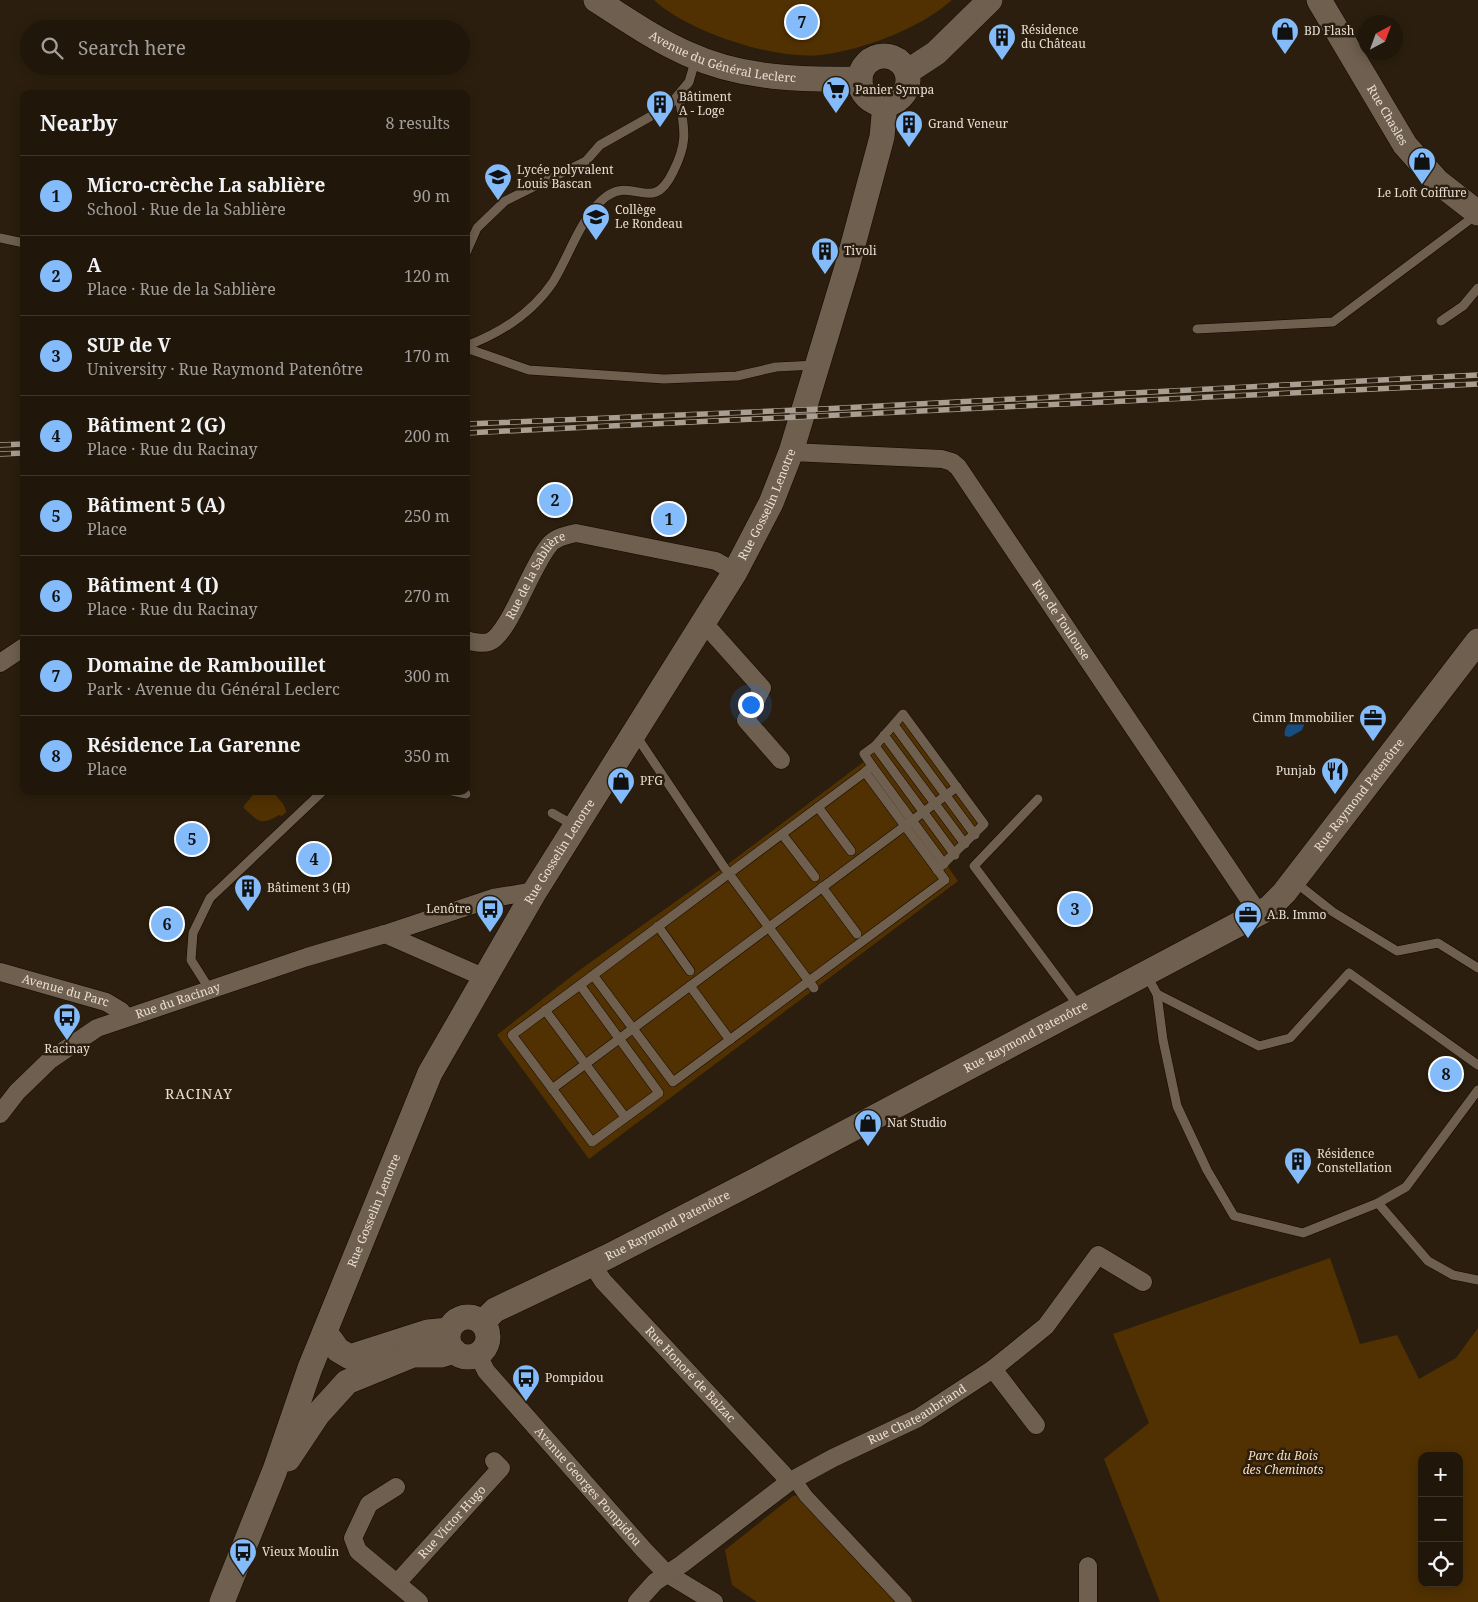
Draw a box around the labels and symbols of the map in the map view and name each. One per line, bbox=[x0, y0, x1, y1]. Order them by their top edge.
pin: 7 bbox=[786, 3, 818, 41]
north arrow bbox=[1358, 15, 1403, 60]
shop icon: BD Flash bbox=[1270, 16, 1300, 55]
place label: Résidence du Château bbox=[1021, 21, 1086, 52]
building icon: Résidence du Château bbox=[987, 22, 1017, 61]
place label: BD Flash bbox=[1304, 22, 1355, 39]
street label: Avenue du Général Leclerc bbox=[646, 26, 797, 86]
supermarket icon: Panier Sympa bbox=[821, 75, 851, 114]
place label: Panier Sympa bbox=[855, 81, 935, 98]
street label: Rue Chasles bbox=[1363, 81, 1412, 148]
place label: Bâtiment A - Loge bbox=[679, 88, 731, 119]
building icon: Bâtiment A - Loge bbox=[645, 89, 675, 128]
building icon: Grand Veneur bbox=[894, 109, 924, 148]
place label: Grand Veneur bbox=[928, 115, 1009, 132]
shop icon: Le Loft Coiffure bbox=[1407, 146, 1437, 185]
place label: Lycée polyvalent Louis Bascan bbox=[517, 161, 613, 192]
school or university icon: Lycée polyvalent Louis Bascan bbox=[483, 162, 513, 201]
place label: Le Loft Coiffure bbox=[1377, 184, 1467, 201]
place label: Collège Le Rondeau bbox=[615, 201, 683, 232]
school or university icon: Collège Le Rondeau bbox=[581, 202, 611, 241]
building icon: Tivoli bbox=[810, 236, 840, 275]
place label: Tivoli bbox=[844, 242, 877, 259]
street label: Rue Gosselin Lenotre bbox=[734, 446, 799, 563]
pin: 2 bbox=[539, 481, 571, 519]
pin: 1 bbox=[653, 500, 685, 538]
street label: Rue de la Sablière bbox=[501, 527, 568, 623]
street label: Rue de Toulouse bbox=[1028, 576, 1095, 663]
your location bbox=[738, 692, 764, 718]
office icon: Cimm Immobilier bbox=[1358, 703, 1388, 742]
place label: Cimm Immobilier bbox=[1252, 709, 1354, 726]
street label: Rue Raymond Patenôtre bbox=[1310, 735, 1408, 855]
restaurant icon: Punjab bbox=[1320, 756, 1350, 795]
place label: Punjab bbox=[1276, 762, 1316, 779]
shop icon: PFG bbox=[606, 766, 636, 805]
place label: PFG bbox=[640, 772, 663, 789]
street label: Rue Gosselin Lenotre bbox=[520, 796, 599, 907]
pin: 5 bbox=[176, 820, 208, 858]
pin: 4 bbox=[298, 840, 330, 878]
building icon: Bâtiment 3 (H) bbox=[233, 873, 263, 912]
place label: Bâtiment 3 (H) bbox=[267, 879, 350, 896]
pin: 3 bbox=[1059, 890, 1091, 928]
bus stop icon: Lenôtre bbox=[475, 894, 505, 933]
place label: Lenôtre bbox=[426, 900, 471, 917]
office icon: A.B. Immo bbox=[1233, 900, 1263, 939]
pin: 6 bbox=[151, 905, 183, 943]
place label: A.B. Immo bbox=[1267, 906, 1327, 923]
street label: Avenue du Parc bbox=[20, 970, 111, 1010]
street label: Rue du Racinay bbox=[133, 978, 223, 1022]
street label: Rue Raymond Patenôtre bbox=[960, 997, 1091, 1076]
bus stop icon: Racinay bbox=[52, 1002, 82, 1041]
place label: Racinay bbox=[44, 1040, 90, 1057]
pin: 8 bbox=[1430, 1055, 1462, 1093]
district label: RACINAY bbox=[165, 1084, 233, 1103]
shop icon: Nat Studio bbox=[853, 1108, 883, 1147]
place label: Nat Studio bbox=[887, 1114, 947, 1131]
place label: Résidence Constellation bbox=[1317, 1145, 1392, 1176]
building icon: Résidence Constellation bbox=[1283, 1146, 1313, 1185]
street label: Rue Gosselin Lenotre bbox=[343, 1151, 404, 1270]
street label: Rue Raymond Patenôtre bbox=[602, 1186, 733, 1265]
street label: Rue Honoré de Balzac bbox=[641, 1322, 740, 1426]
bus stop icon: Pompidou bbox=[511, 1363, 541, 1402]
place label: Pompidou bbox=[545, 1369, 604, 1386]
street label: Rue Chateaubriand bbox=[865, 1379, 970, 1448]
street label: Avenue Georges Pompidou bbox=[531, 1423, 646, 1550]
park label: Parc du Bois des Cheminots bbox=[1243, 1447, 1324, 1478]
street label: Rue Victor Hugo bbox=[414, 1481, 489, 1562]
bus stop icon: Vieux Moulin bbox=[228, 1537, 258, 1576]
place label: Vieux Moulin bbox=[262, 1543, 339, 1560]

